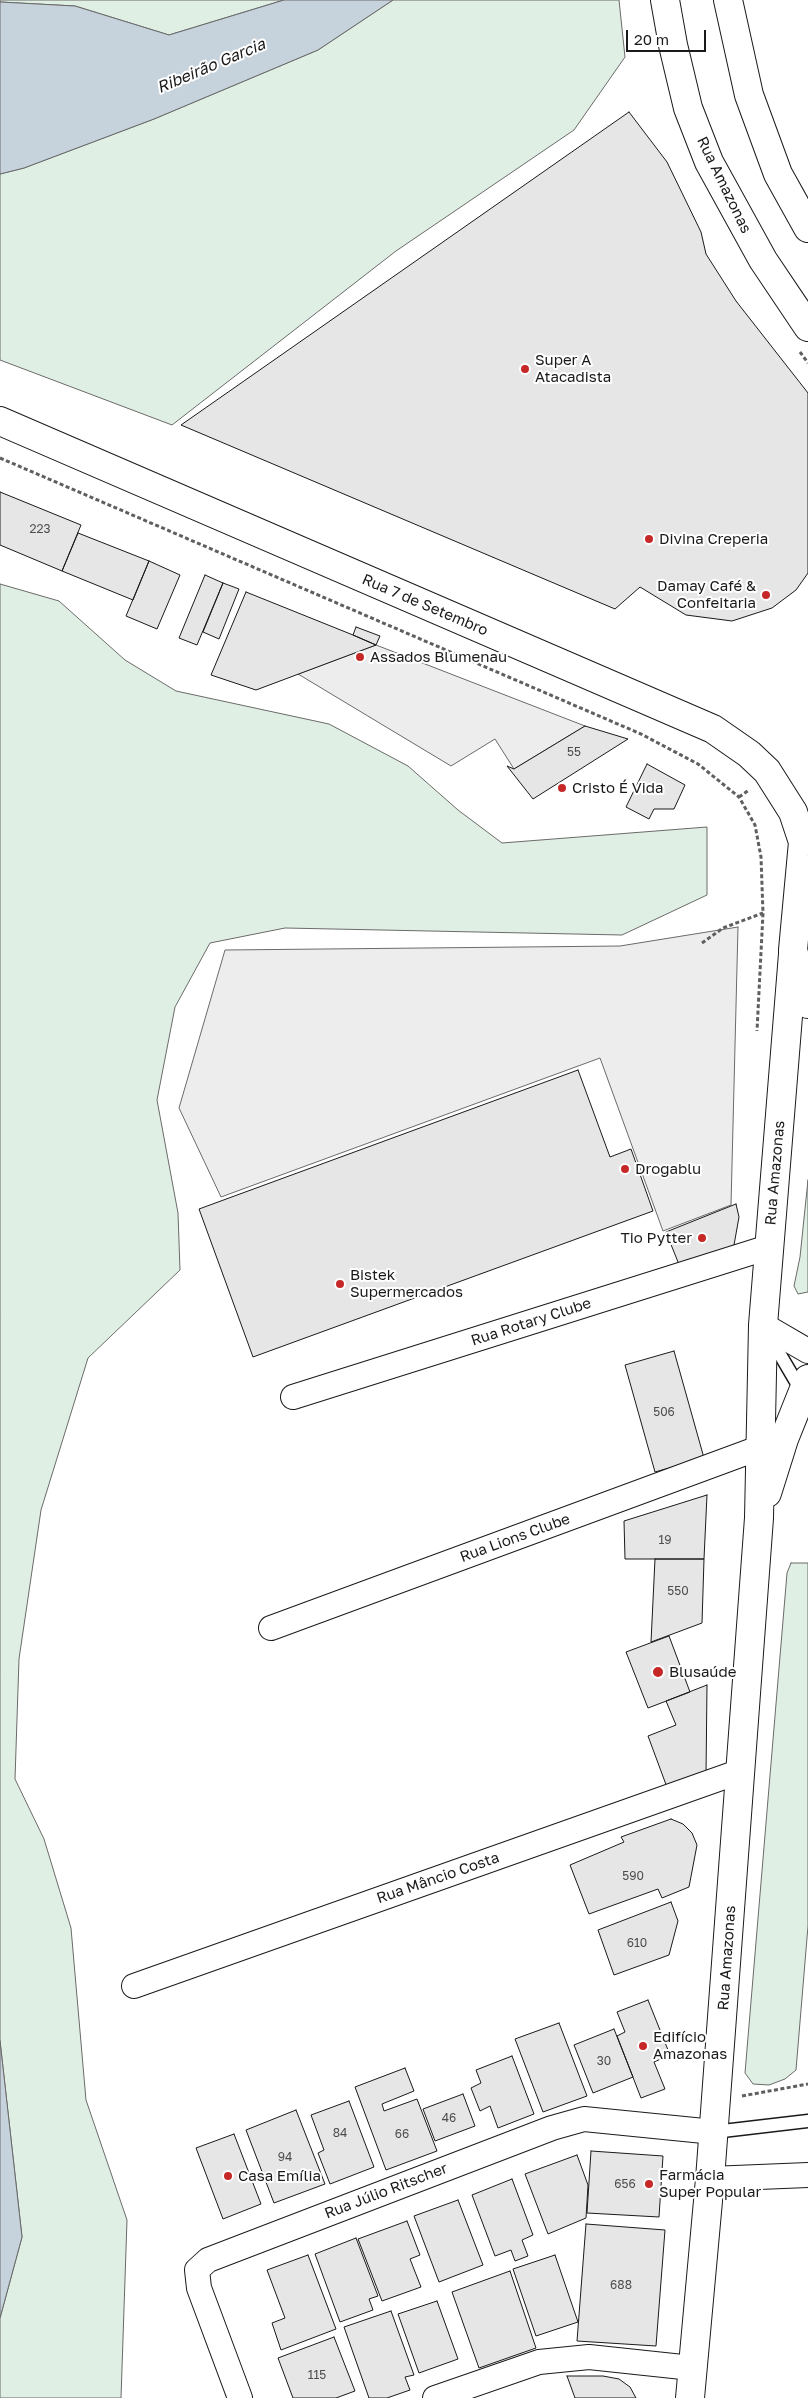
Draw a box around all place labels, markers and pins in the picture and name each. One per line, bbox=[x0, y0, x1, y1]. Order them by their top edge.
place label: Super A Atacadista bbox=[535, 351, 611, 386]
marker: Super A Atacadista bbox=[519, 363, 531, 375]
place label: Divina Creperia bbox=[659, 530, 768, 548]
marker: Divina Creperia bbox=[643, 533, 655, 545]
place label: Damay Café & Confeitaria bbox=[657, 577, 756, 612]
marker: Damay Café & Confeitaria bbox=[760, 589, 772, 601]
place label: Assados Blumenau bbox=[370, 648, 507, 666]
marker: Assados Blumenau bbox=[354, 651, 366, 663]
place label: Cristo É Vida bbox=[572, 779, 663, 797]
marker: Cristo É Vida bbox=[556, 782, 568, 794]
place label: Drogablu bbox=[635, 1160, 701, 1178]
marker: Drogablu bbox=[619, 1163, 631, 1175]
place label: Tio Pytter bbox=[621, 1229, 692, 1247]
marker: Tio Pytter bbox=[696, 1232, 708, 1244]
place label: Bistek Supermercados bbox=[350, 1266, 463, 1301]
marker: Bistek Supermercados bbox=[334, 1278, 346, 1290]
place label: Blusaúde bbox=[669, 1663, 736, 1681]
marker: Blusaúde bbox=[651, 1665, 665, 1679]
place label: Edifício Amazonas bbox=[653, 2028, 727, 2063]
marker: Edifício Amazonas bbox=[637, 2040, 649, 2052]
place label: Farmácia Super Popular bbox=[659, 2166, 761, 2201]
place label: Casa Emília bbox=[238, 2167, 321, 2185]
marker: Casa Emília bbox=[222, 2170, 234, 2182]
marker: Farmácia Super Popular bbox=[643, 2178, 655, 2190]

